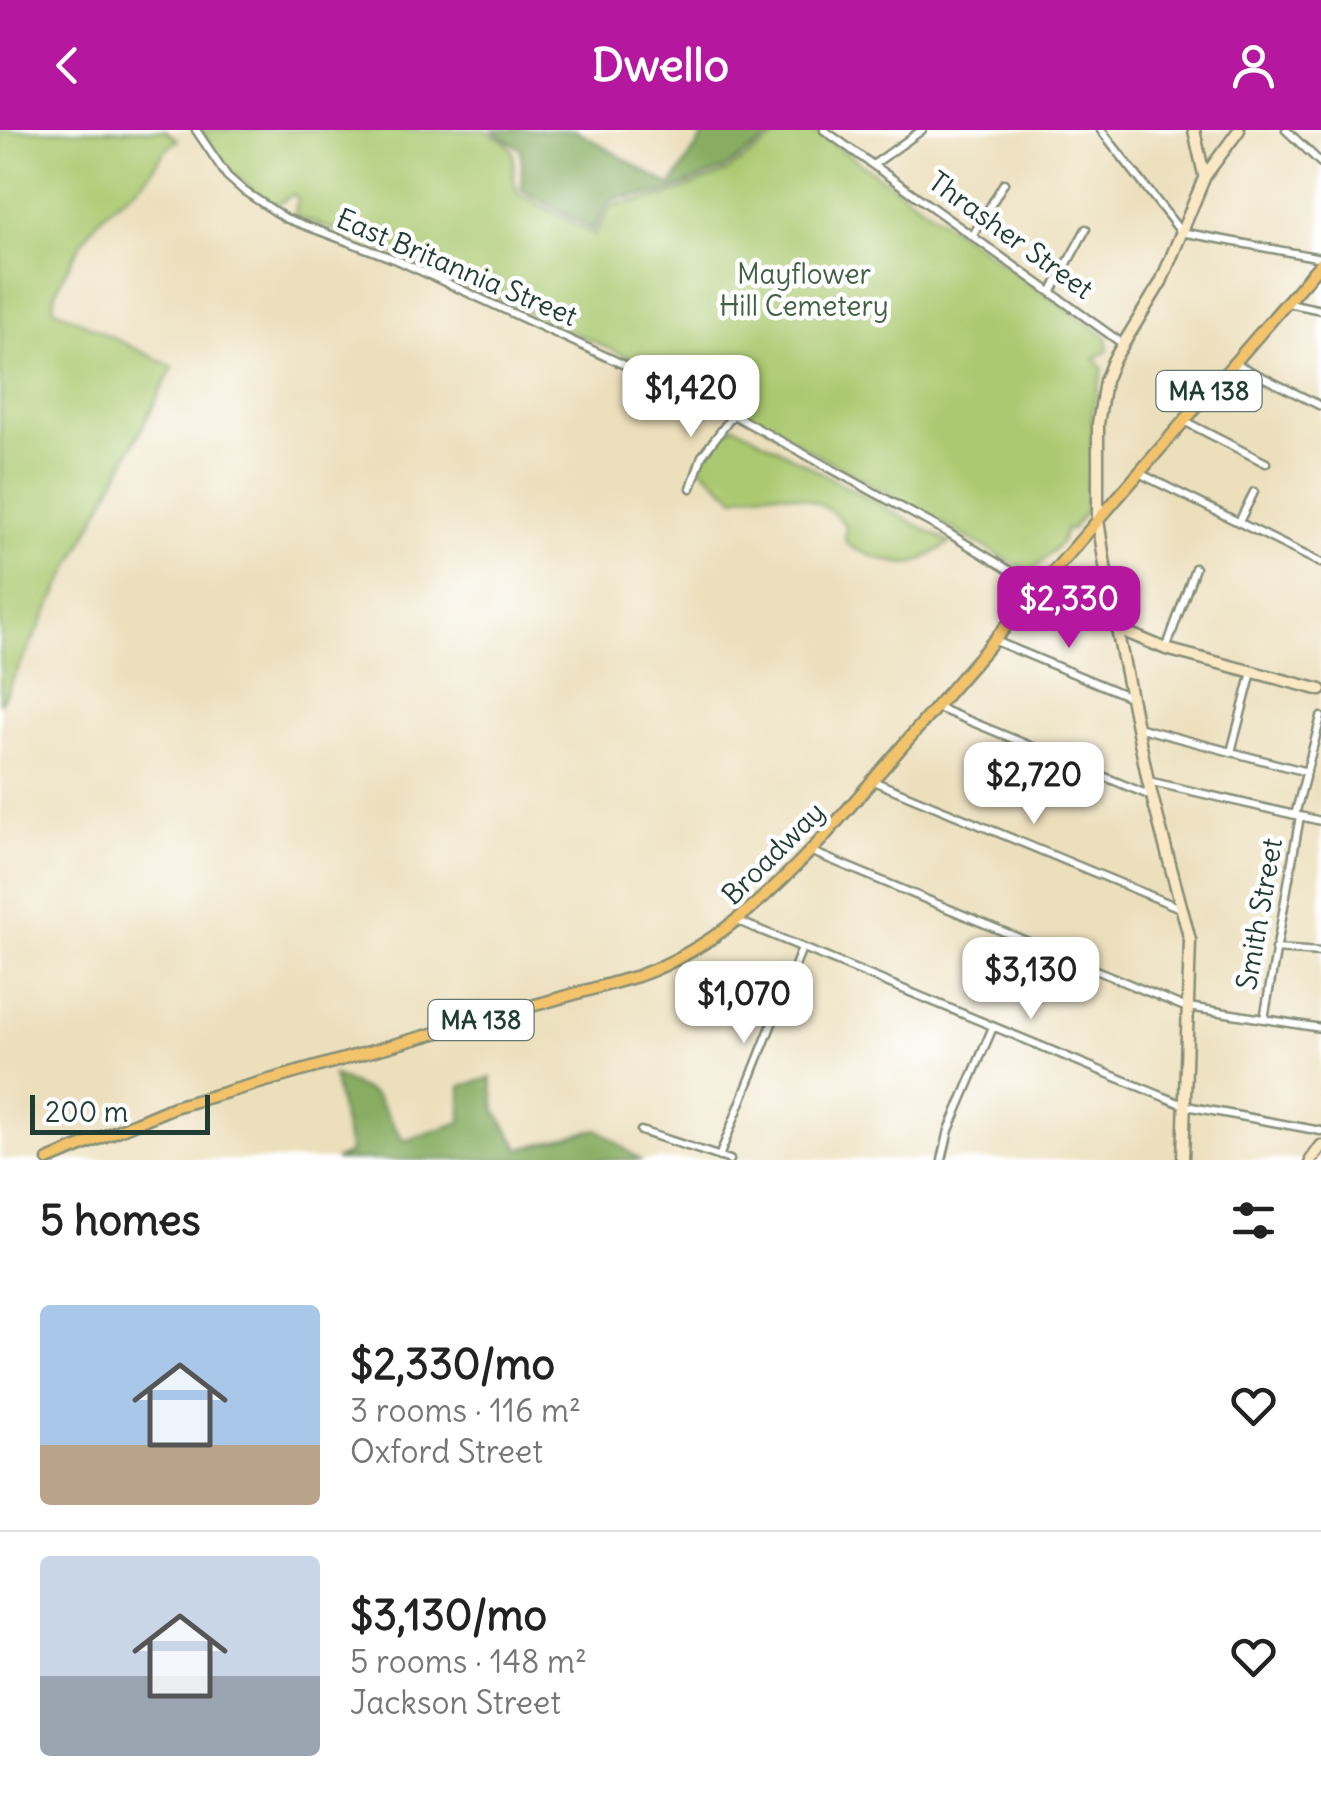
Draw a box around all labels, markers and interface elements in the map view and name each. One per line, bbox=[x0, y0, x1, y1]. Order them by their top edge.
text: Dwello bbox=[592, 37, 729, 93]
icon: back bbox=[40, 38, 95, 93]
icon: person bbox=[1226, 38, 1281, 93]
street label: Thrasher Street bbox=[922, 163, 1100, 307]
street label: East Britannia Street bbox=[331, 200, 583, 334]
park label: Mayflower Hill Cemetery bbox=[719, 256, 889, 324]
pin: $1,420 bbox=[610, 355, 772, 440]
text: $1,420 bbox=[644, 367, 738, 408]
road number: MA 138 bbox=[1156, 371, 1262, 411]
pin: $2,330 bbox=[988, 566, 1150, 651]
text: $2,330 bbox=[1019, 578, 1119, 619]
pin: $2,720 bbox=[953, 742, 1115, 827]
text: $2,720 bbox=[986, 754, 1082, 795]
street label: Broadway bbox=[714, 794, 832, 912]
street label: Smith Street bbox=[1228, 835, 1290, 993]
pin: $3,130 bbox=[950, 937, 1112, 1022]
text: $3,130 bbox=[984, 949, 1078, 990]
pin: $1,070 bbox=[663, 961, 825, 1046]
text: $1,070 bbox=[697, 973, 791, 1014]
road number: MA 138 bbox=[428, 1000, 534, 1040]
scale bar bbox=[30, 1090, 210, 1134]
text: 200 m bbox=[45, 1094, 128, 1130]
icon: filters bbox=[1226, 1193, 1281, 1248]
text: 5 homes bbox=[40, 1194, 201, 1246]
text: $2,330/mo bbox=[350, 1338, 555, 1390]
icon: home bbox=[120, 1345, 240, 1465]
icon: heart bbox=[1226, 1378, 1281, 1433]
text: 3 rooms · 116 m² bbox=[350, 1390, 581, 1431]
text: Oxford Street bbox=[350, 1431, 543, 1472]
text: $3,130/mo bbox=[350, 1589, 547, 1641]
icon: home bbox=[120, 1596, 240, 1716]
icon: heart bbox=[1226, 1629, 1281, 1684]
text: 5 rooms · 148 m² bbox=[350, 1641, 587, 1682]
text: Jackson Street bbox=[350, 1682, 561, 1723]

